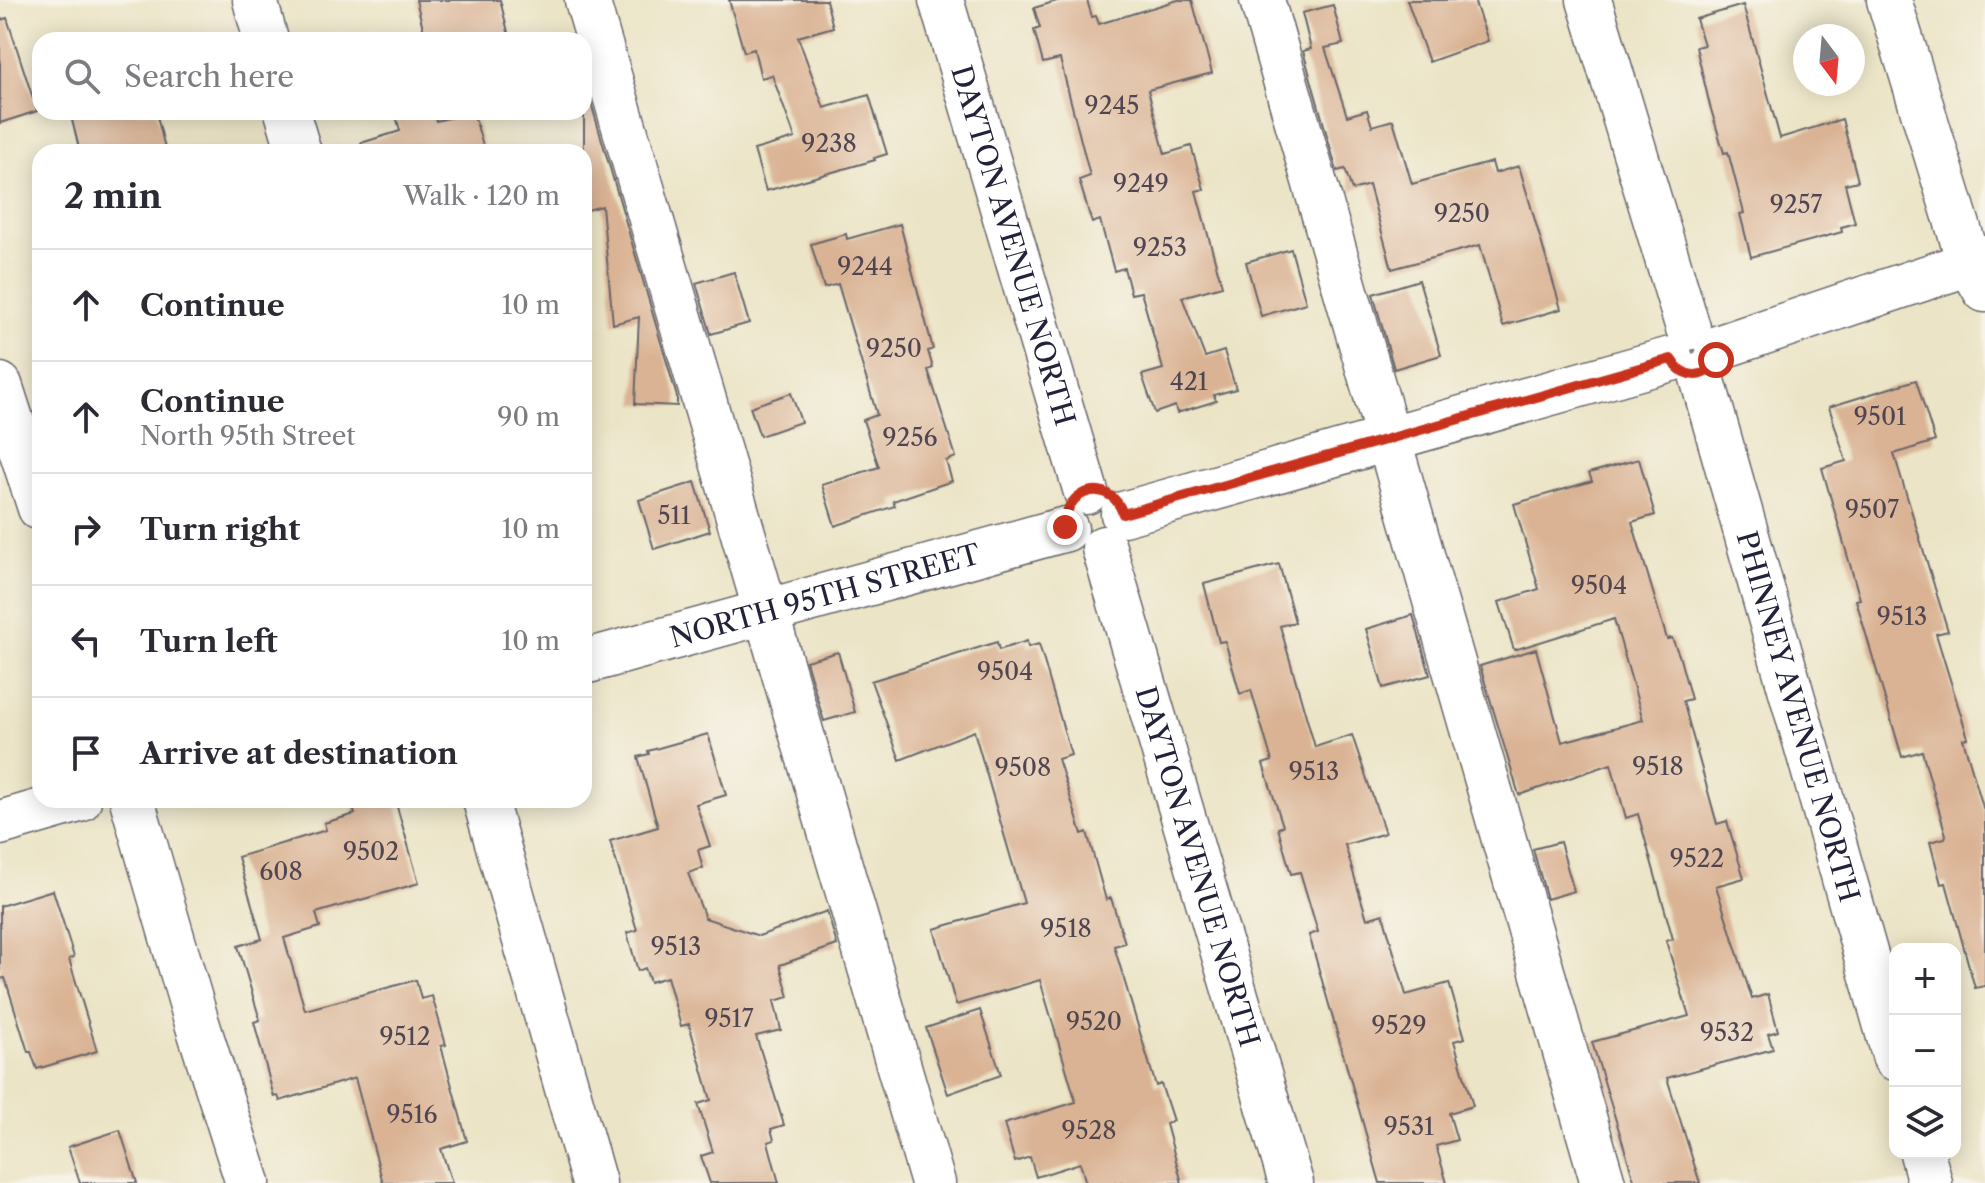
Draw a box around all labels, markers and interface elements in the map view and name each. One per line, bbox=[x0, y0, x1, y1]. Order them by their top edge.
north arrow bbox=[1793, 24, 1865, 96]
search box bbox=[32, 32, 592, 120]
icon: search bbox=[60, 54, 104, 98]
text: Search here bbox=[124, 58, 294, 95]
street label: DAYTON AVENUE NORTH bbox=[944, 61, 1083, 430]
house number: 9245 bbox=[1085, 91, 1139, 120]
house number: 9238 bbox=[801, 129, 857, 158]
house number: 9249 bbox=[1113, 169, 1169, 198]
text: 2 min bbox=[64, 175, 162, 217]
text: Walk · 120 m bbox=[403, 180, 560, 212]
house number: 9257 bbox=[1770, 190, 1823, 219]
house number: 9250 bbox=[1434, 199, 1490, 228]
house number: 9253 bbox=[1133, 233, 1187, 262]
house number: 9244 bbox=[837, 252, 893, 281]
icon: ahead bbox=[64, 283, 108, 327]
text: Continue bbox=[140, 287, 285, 324]
text: 10 m bbox=[501, 289, 560, 321]
house number: 9250 bbox=[866, 334, 922, 363]
route start bbox=[1698, 342, 1734, 378]
house number: 421 bbox=[1170, 367, 1208, 396]
text: Continue bbox=[140, 383, 285, 420]
icon: ahead bbox=[64, 395, 108, 439]
text: 90 m bbox=[497, 401, 560, 433]
house number: 9501 bbox=[1854, 402, 1906, 431]
text: North 95th Street bbox=[140, 420, 356, 452]
house number: 9256 bbox=[883, 423, 937, 452]
house number: 9507 bbox=[1845, 495, 1899, 524]
house number: 511 bbox=[657, 501, 691, 530]
icon: right bbox=[64, 507, 108, 551]
route end bbox=[1047, 509, 1083, 545]
text: Turn right bbox=[140, 511, 300, 548]
text: 10 m bbox=[501, 513, 560, 545]
street label: PHINNEY AVENUE NORTH bbox=[1729, 527, 1867, 906]
street label: NORTH 95TH STREET bbox=[666, 537, 984, 654]
house number: 9504 bbox=[1571, 571, 1627, 600]
house number: 9513 bbox=[1877, 602, 1927, 631]
icon: left bbox=[64, 619, 108, 663]
text: Turn left bbox=[140, 623, 277, 660]
text: 10 m bbox=[501, 625, 560, 657]
house number: 9504 bbox=[977, 657, 1033, 686]
street label: DAYTON AVENUE NORTH bbox=[1129, 682, 1267, 1051]
icon: arrive bbox=[64, 731, 108, 775]
text: Arrive at destination bbox=[140, 735, 458, 772]
house number: 9518 bbox=[1632, 752, 1684, 781]
house number: 9508 bbox=[995, 753, 1051, 782]
house number: 9513 bbox=[1289, 757, 1339, 786]
house number: 9502 bbox=[343, 837, 399, 866]
house number: 9522 bbox=[1670, 844, 1724, 873]
house number: 608 bbox=[259, 857, 303, 886]
house number: 9518 bbox=[1040, 914, 1092, 943]
house number: 9513 bbox=[651, 932, 701, 961]
map controls bbox=[1889, 943, 1961, 1159]
button: + bbox=[1889, 943, 1961, 1015]
house number: 9517 bbox=[704, 1004, 754, 1033]
house number: 9520 bbox=[1066, 1007, 1122, 1036]
house number: 9529 bbox=[1372, 1011, 1426, 1040]
button: − bbox=[1889, 1015, 1961, 1087]
house number: 9532 bbox=[1700, 1018, 1754, 1047]
house number: 9512 bbox=[380, 1022, 431, 1051]
button: layers bbox=[1889, 1087, 1961, 1159]
house number: 9516 bbox=[386, 1100, 438, 1129]
house number: 9531 bbox=[1384, 1112, 1434, 1141]
house number: 9528 bbox=[1061, 1116, 1117, 1145]

